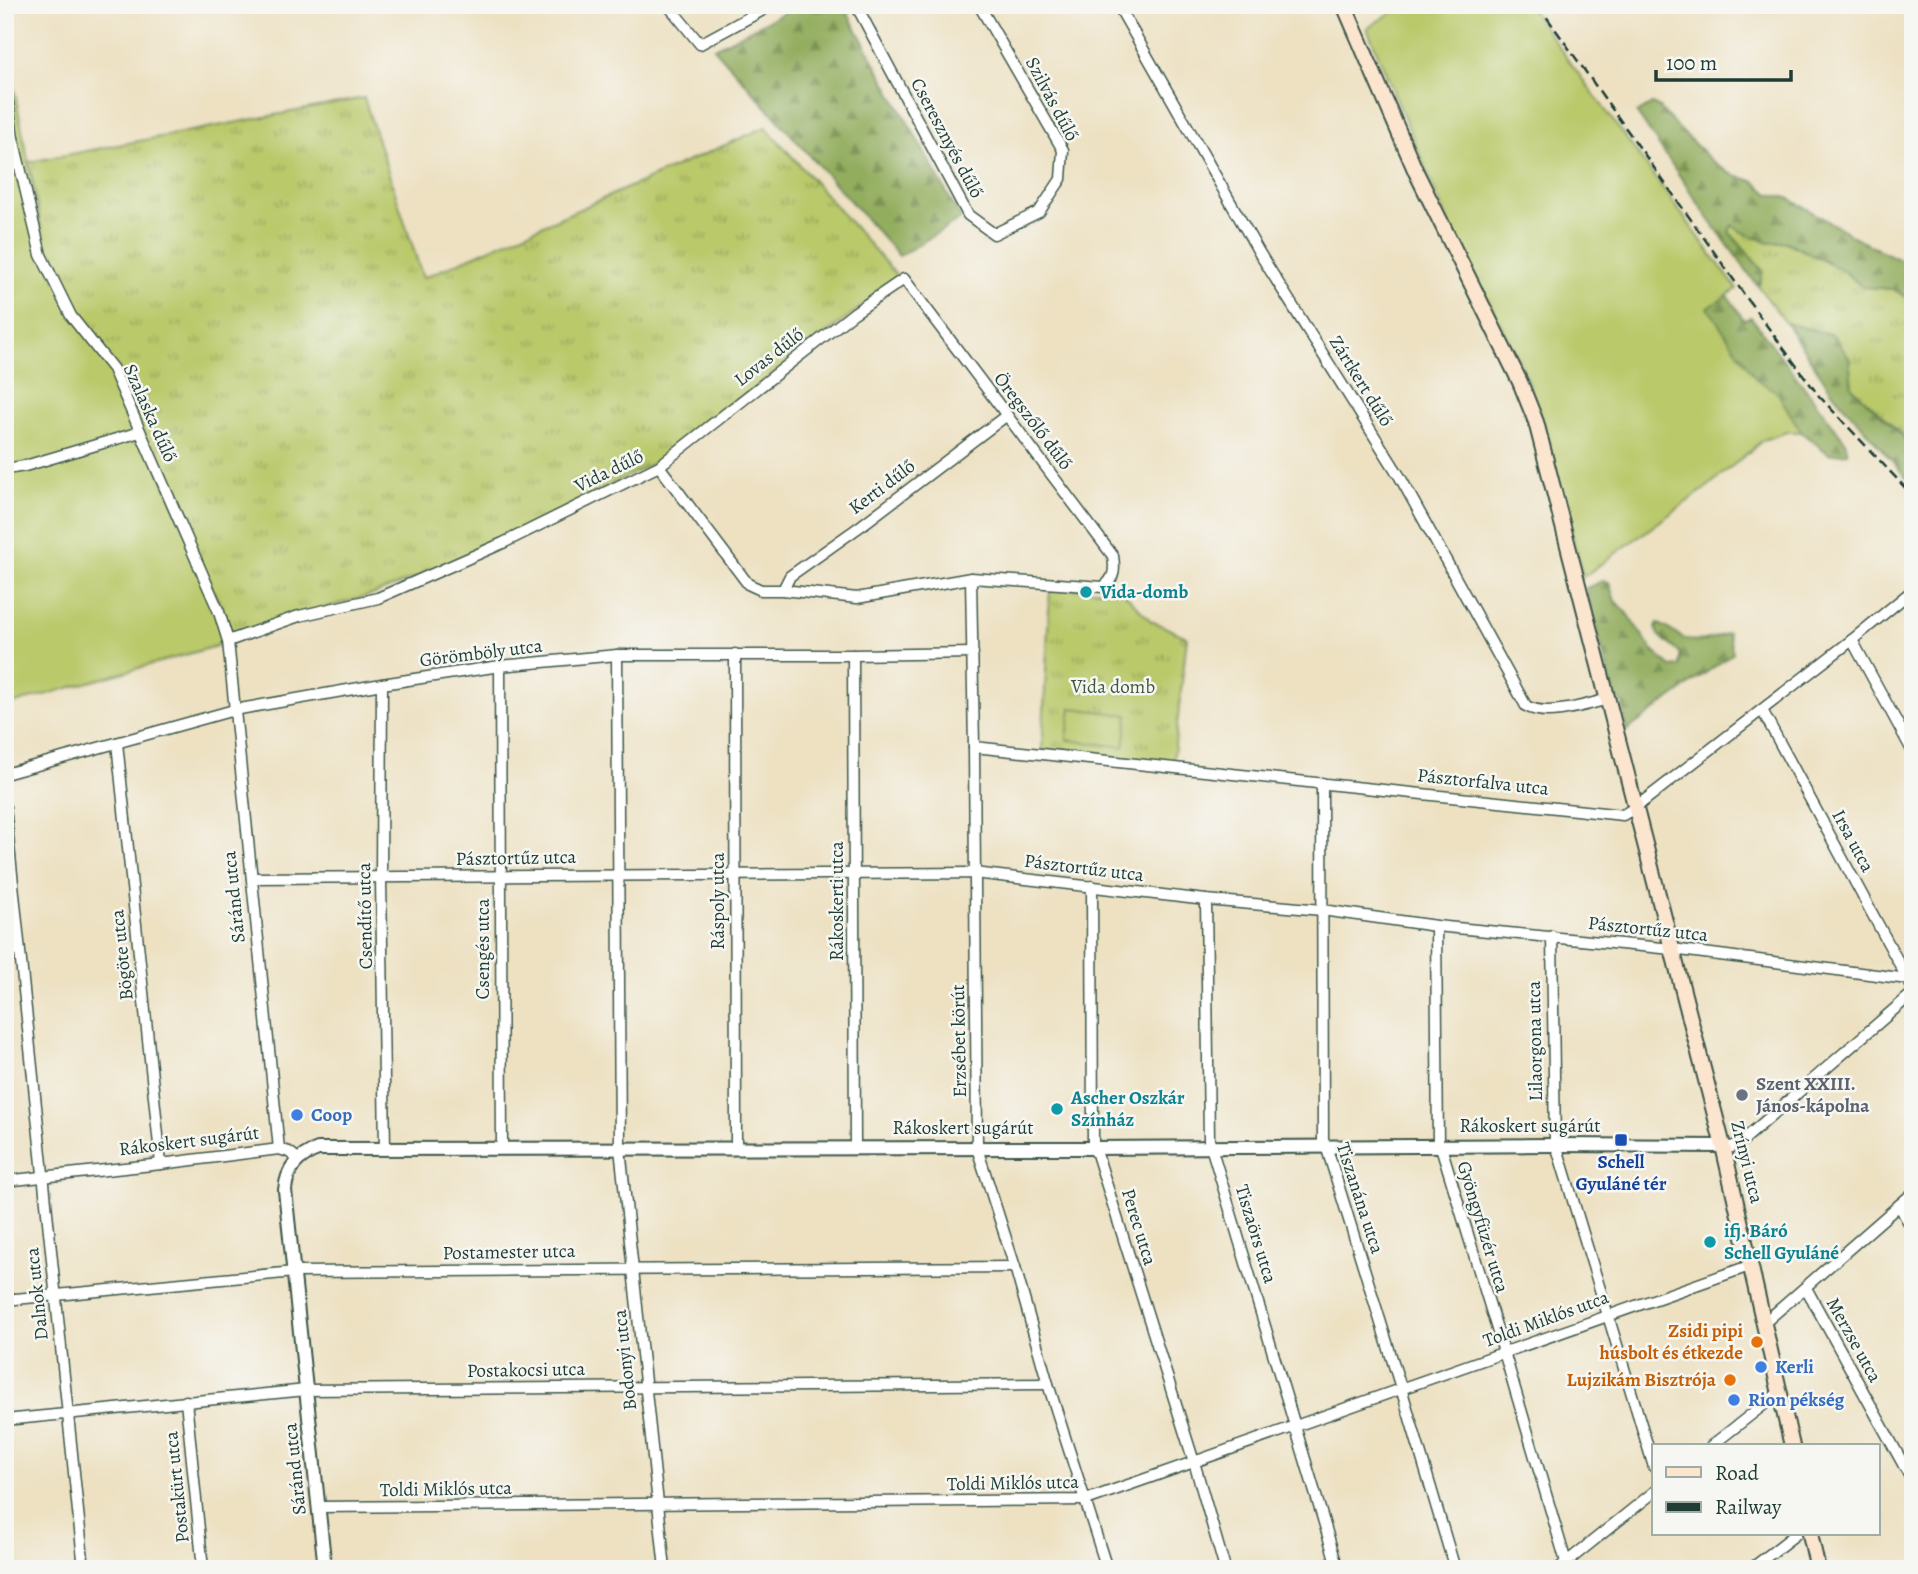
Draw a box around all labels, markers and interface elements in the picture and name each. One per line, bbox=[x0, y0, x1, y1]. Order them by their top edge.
scale bar bbox=[1656, 38, 1790, 82]
text: 100 m bbox=[1666, 49, 1717, 77]
street label: Szilvás dűlő bbox=[1019, 52, 1085, 146]
street label: Cseresznyés dűlő bbox=[904, 73, 990, 203]
street label: Lovas dűlő bbox=[729, 322, 809, 392]
street label: Zártkert dűlő bbox=[1323, 331, 1399, 431]
street label: Szalaska dűlő bbox=[117, 360, 183, 466]
street label: Öregszőlő dűlő bbox=[988, 367, 1078, 475]
street label: Vida dűlő bbox=[569, 443, 648, 499]
street label: Kerti dűlő bbox=[843, 453, 921, 521]
place label: Vida-domb bbox=[1099, 579, 1189, 605]
marker: Vida-domb bbox=[1078, 584, 1094, 600]
street label: Görömböly utca bbox=[418, 633, 544, 673]
park label: Vida domb bbox=[1070, 674, 1155, 700]
street label: Pásztorfalva utca bbox=[1416, 762, 1550, 802]
street label: Irsa utca bbox=[1826, 805, 1880, 877]
street label: Rákoskerti utca bbox=[824, 841, 850, 961]
street label: Pásztortűz utca bbox=[455, 844, 577, 872]
street label: Pásztortűz utca bbox=[1023, 848, 1146, 888]
street label: Sáránd utca bbox=[216, 850, 252, 944]
street label: Ráspoly utca bbox=[705, 852, 731, 950]
street label: Csendítő utca bbox=[351, 862, 379, 970]
street label: Csengés utca bbox=[470, 898, 496, 1000]
street label: Bögöte utca bbox=[104, 908, 140, 1002]
street label: Pásztortűz utca bbox=[1587, 910, 1709, 948]
street label: Lilaorgona utca bbox=[1521, 980, 1549, 1101]
street label: Erzsébet körút bbox=[945, 984, 973, 1098]
place label: Szent XXIII. János-kápolna bbox=[1756, 1071, 1870, 1119]
place label: Ascher Oszkár Színház bbox=[1070, 1085, 1185, 1133]
marker: Szent XXIII. János-kápolna bbox=[1734, 1087, 1750, 1103]
marker: Ascher Oszkár Színház bbox=[1049, 1101, 1065, 1117]
place label: Coop bbox=[311, 1102, 352, 1128]
marker: Coop bbox=[289, 1107, 305, 1123]
street label: Rákoskert sugárút bbox=[1460, 1113, 1601, 1139]
street label: Rákoskert sugárút bbox=[893, 1115, 1034, 1141]
street label: Zrínyi utca bbox=[1724, 1118, 1770, 1206]
street label: Rákoskert sugárút bbox=[117, 1120, 261, 1162]
marker: Schell Gyuláné tér bbox=[1613, 1132, 1629, 1148]
street label: Tiszanána utca bbox=[1330, 1139, 1390, 1257]
place label: Schell Gyuláné tér bbox=[1576, 1149, 1667, 1197]
street label: Gyöngyfüzér utca bbox=[1451, 1158, 1515, 1296]
street label: Tiszaörs utca bbox=[1229, 1182, 1283, 1287]
street label: Perec utca bbox=[1115, 1186, 1163, 1269]
place label: ifj. Báró Schell Gyuláné bbox=[1724, 1218, 1839, 1266]
marker: ifj. Báró Schell Gyuláné bbox=[1702, 1234, 1718, 1250]
street label: Postamester utca bbox=[442, 1238, 576, 1266]
street label: Dalnok utca bbox=[19, 1246, 55, 1342]
street label: Toldi Miklós utca bbox=[1479, 1284, 1613, 1354]
street label: Merzse utca bbox=[1820, 1293, 1888, 1387]
street label: Bodonyi utca bbox=[607, 1308, 643, 1412]
place label: Zsidi pipi húsbolt és étkezde bbox=[1600, 1318, 1743, 1366]
marker: Zsidi pipi húsbolt és étkezde bbox=[1749, 1334, 1765, 1350]
place label: Kerli bbox=[1775, 1354, 1814, 1380]
street label: Postakocsi utca bbox=[467, 1356, 586, 1384]
marker: Kerli bbox=[1753, 1359, 1769, 1375]
place label: Lujzikám Bisztrója bbox=[1567, 1367, 1717, 1393]
marker: Lujzikám Bisztrója bbox=[1722, 1372, 1738, 1388]
place label: Rion pékség bbox=[1748, 1387, 1844, 1413]
marker: Rion pékség bbox=[1726, 1392, 1742, 1408]
street label: Sáránd utca bbox=[277, 1422, 313, 1516]
street label: Postakürt utca bbox=[158, 1430, 196, 1544]
legend bbox=[1652, 1444, 1880, 1536]
text: Road bbox=[1715, 1459, 1759, 1487]
street label: Toldi Miklós utca bbox=[947, 1469, 1079, 1497]
street label: Toldi Miklós utca bbox=[380, 1475, 512, 1503]
text: Railway bbox=[1715, 1493, 1782, 1521]

